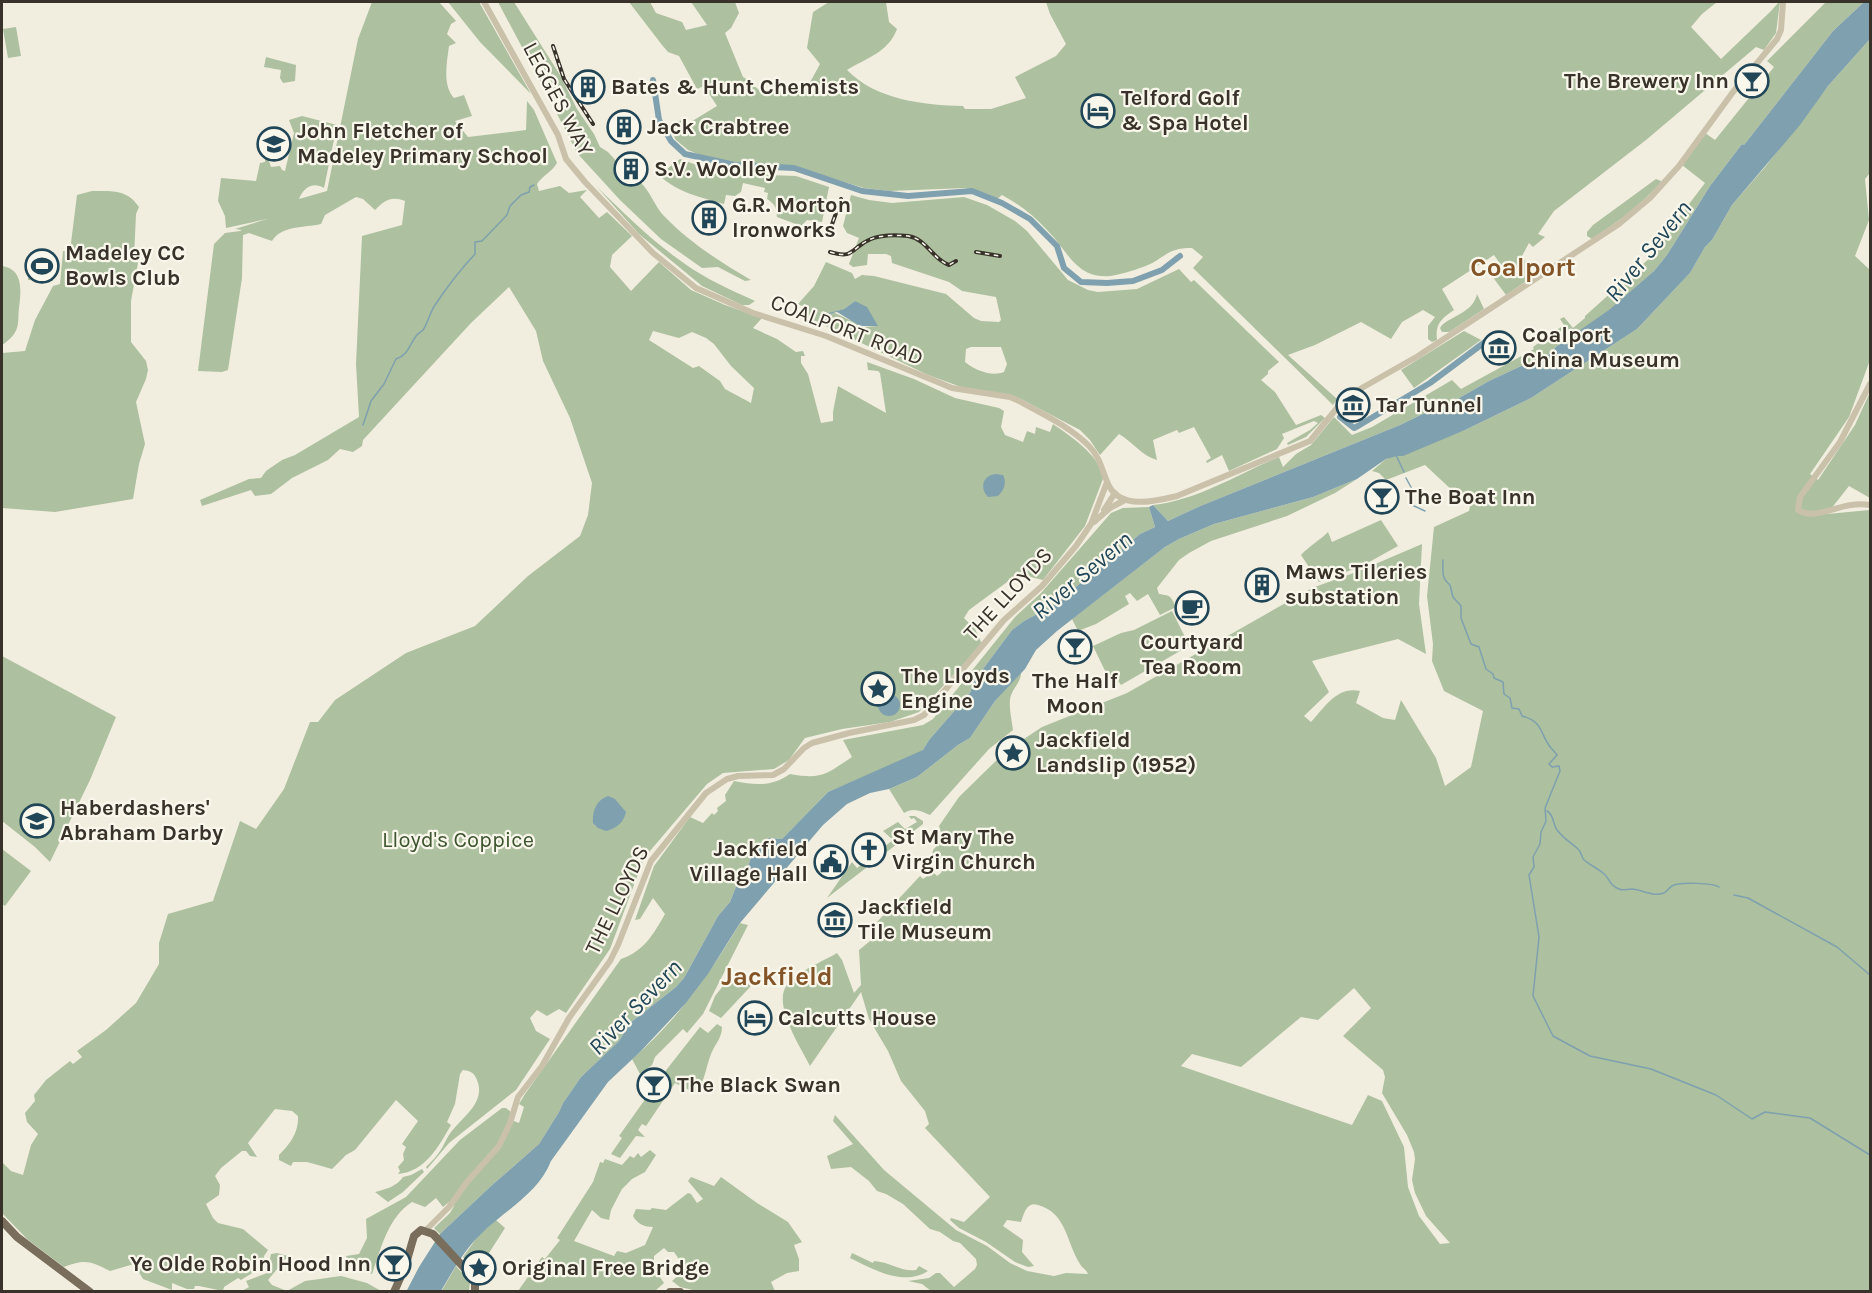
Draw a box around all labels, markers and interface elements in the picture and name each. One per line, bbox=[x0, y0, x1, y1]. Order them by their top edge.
street label: LEGGES WAY bbox=[517, 38, 599, 160]
bar icon: The Brewery Inn bbox=[1734, 63, 1770, 99]
place label: The Brewery Inn bbox=[1564, 68, 1729, 94]
building icon: Bates & Hunt Chemists bbox=[570, 69, 606, 105]
place label: Bates & Hunt Chemists bbox=[611, 74, 859, 100]
place label: Telford Golf & Spa Hotel bbox=[1121, 85, 1249, 136]
hotel icon: Telford Golf & Spa Hotel bbox=[1080, 93, 1116, 129]
building icon: Jack Crabtree bbox=[606, 109, 642, 145]
place label: Jack Crabtree bbox=[647, 114, 789, 140]
place label: John Fletcher of Madeley Primary School bbox=[297, 118, 548, 169]
school or university icon: John Fletcher of Madeley Primary School bbox=[256, 126, 292, 162]
building icon: S.V. Woolley bbox=[613, 151, 649, 187]
place label: S.V. Woolley bbox=[654, 156, 777, 182]
place label: G.R. Morton Ironworks bbox=[732, 192, 851, 243]
water label: River Severn bbox=[1599, 195, 1697, 307]
building icon: G.R. Morton Ironworks bbox=[691, 200, 727, 236]
place label: Madeley CC Bowls Club bbox=[65, 240, 185, 291]
sports icon: Madeley CC Bowls Club bbox=[24, 248, 60, 284]
district label: Coalport bbox=[1470, 252, 1576, 283]
street label: COALPORT ROAD bbox=[767, 289, 927, 371]
place label: Coalport China Museum bbox=[1522, 322, 1680, 373]
museum icon: Coalport China Museum bbox=[1481, 330, 1517, 366]
museum icon: Tar Tunnel bbox=[1335, 387, 1371, 423]
place label: Tar Tunnel bbox=[1376, 392, 1482, 418]
bar icon: The Boat Inn bbox=[1364, 479, 1400, 515]
place label: The Boat Inn bbox=[1405, 484, 1536, 510]
water label: River Severn bbox=[1026, 525, 1138, 625]
street label: THE LLOYDS bbox=[958, 542, 1058, 646]
place label: Maws Tileries substation bbox=[1285, 559, 1427, 610]
building icon: Maws Tileries substation bbox=[1244, 567, 1280, 603]
cafe icon: Courtyard Tea Room bbox=[1174, 590, 1210, 626]
bar icon: The Half Moon bbox=[1057, 629, 1093, 665]
place label: Courtyard Tea Room bbox=[1140, 629, 1244, 680]
place label: The Lloyds Engine bbox=[901, 663, 1010, 714]
place label: The Half Moon bbox=[1032, 668, 1119, 719]
place icon: The Lloyds Engine bbox=[860, 671, 896, 707]
place label: Jackfield Landslip (1952) bbox=[1036, 727, 1196, 778]
place icon: Jackfield Landslip (1952) bbox=[995, 735, 1031, 771]
place label: Haberdashers' Abraham Darby bbox=[60, 795, 223, 846]
school or university icon: Haberdashers' Abraham Darby bbox=[19, 803, 55, 839]
place label: St Mary The Virgin Church bbox=[892, 824, 1036, 875]
park label: Lloyd's Coppice bbox=[382, 827, 534, 853]
church icon: St Mary The Virgin Church bbox=[851, 832, 887, 868]
place label: Jackfield Village Hall bbox=[689, 836, 808, 887]
street label: THE LLOYDS bbox=[580, 841, 654, 959]
public building icon: Jackfield Village Hall bbox=[813, 844, 849, 880]
place label: Jackfield Tile Museum bbox=[858, 894, 992, 945]
museum icon: Jackfield Tile Museum bbox=[817, 902, 853, 938]
water label: River Severn bbox=[582, 953, 688, 1061]
district label: Jackfield bbox=[721, 961, 833, 992]
hotel icon: Calcutts House bbox=[737, 1000, 773, 1036]
place label: Calcutts House bbox=[778, 1005, 937, 1031]
bar icon: The Black Swan bbox=[636, 1067, 672, 1103]
place label: The Black Swan bbox=[677, 1072, 841, 1098]
bar icon: Ye Olde Robin Hood Inn bbox=[376, 1246, 412, 1282]
place icon: Original Free Bridge bbox=[461, 1250, 497, 1286]
place label: Ye Olde Robin Hood Inn bbox=[130, 1251, 371, 1277]
place label: Original Free Bridge bbox=[502, 1255, 709, 1281]

